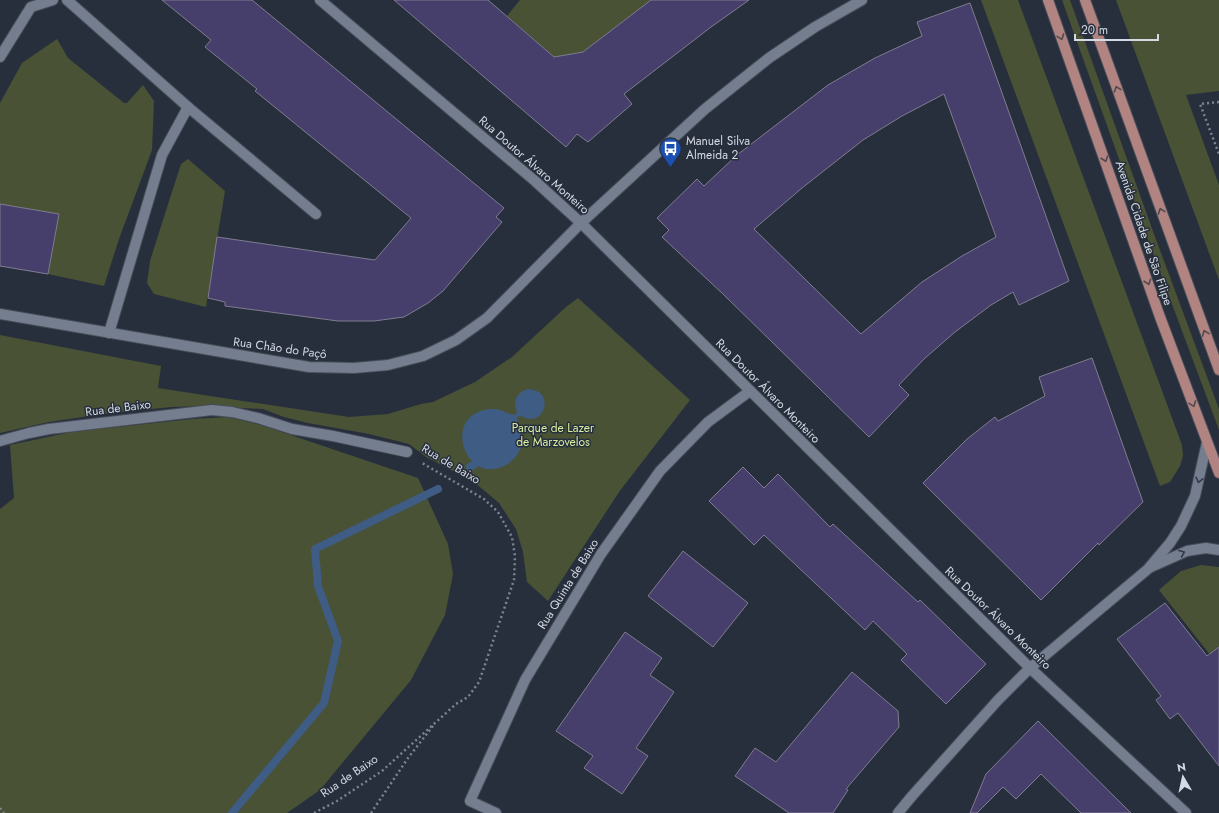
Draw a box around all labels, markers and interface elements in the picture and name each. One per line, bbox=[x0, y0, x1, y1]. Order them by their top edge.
scale bar bbox=[1075, 16, 1158, 42]
text: 20 m bbox=[1081, 21, 1108, 39]
one-way arrow bbox=[1056, 33, 1065, 40]
one-way arrow bbox=[1113, 85, 1121, 92]
street label: Rua Doutor Álvaro Monteiro bbox=[475, 112, 594, 219]
place label: Manuel Silva Almeida 2 bbox=[686, 132, 750, 164]
bus stop icon: Manuel Silva Almeida 2 bbox=[657, 135, 683, 168]
one-way arrow bbox=[1100, 156, 1108, 163]
street label: Avenida Cidade de São Filipe bbox=[1111, 158, 1177, 308]
one-way arrow bbox=[1157, 207, 1165, 214]
one-way arrow bbox=[1143, 278, 1151, 285]
one-way arrow bbox=[1202, 330, 1210, 337]
street label: Rua Chão do Paçô bbox=[232, 333, 328, 364]
street label: Rua Doutor Álvaro Monteiro bbox=[712, 335, 825, 448]
street label: Rua de Baixo bbox=[84, 395, 152, 421]
one-way arrow bbox=[1188, 400, 1196, 407]
park label: Parque de Lazer de Marzovelos bbox=[512, 419, 595, 451]
street label: Rua de Baixo bbox=[418, 439, 484, 489]
one-way arrow bbox=[1195, 477, 1203, 483]
street label: Rua Quinta de Baixo bbox=[533, 535, 603, 633]
one-way arrow bbox=[1178, 550, 1185, 558]
street label: Rua Doutor Álvaro Monteiro bbox=[941, 562, 1056, 674]
street label: Rua de Baixo bbox=[317, 750, 382, 802]
north arrow bbox=[1163, 757, 1203, 797]
text: N bbox=[1176, 759, 1187, 776]

